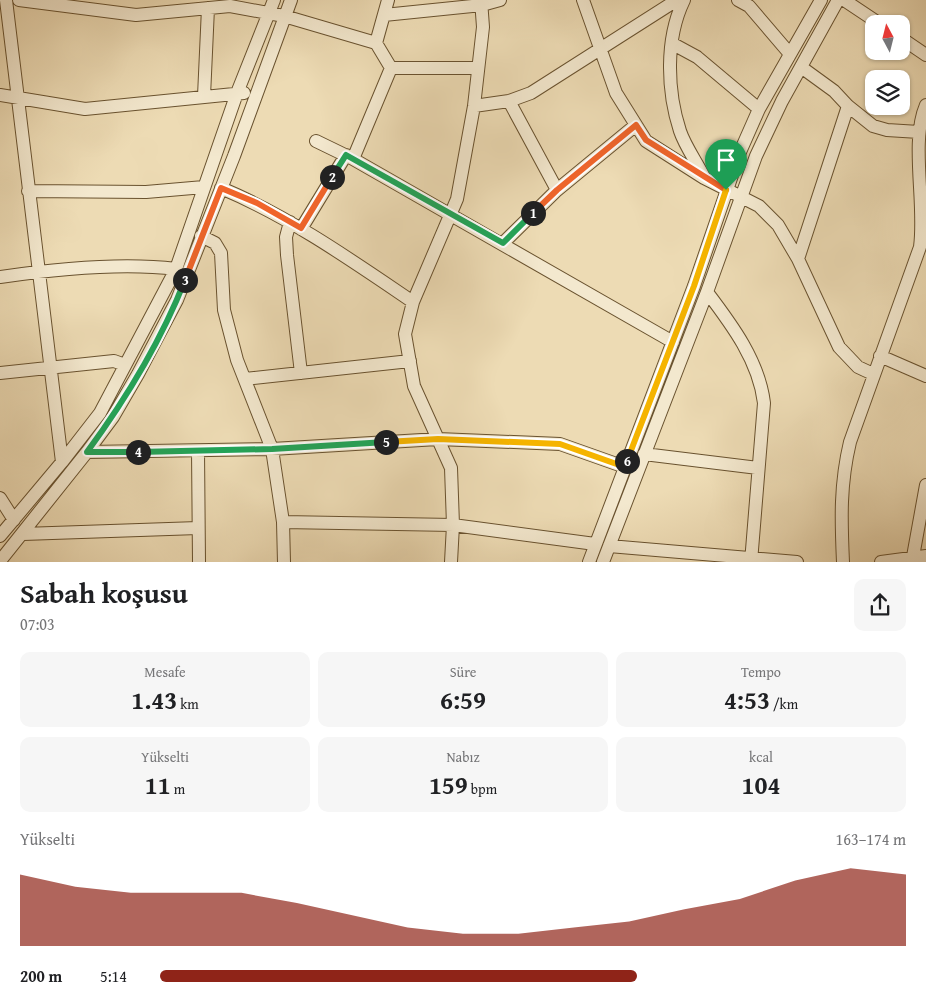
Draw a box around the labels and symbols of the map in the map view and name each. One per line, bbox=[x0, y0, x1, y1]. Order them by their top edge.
north arrow bbox=[865, 15, 910, 60]
pin bbox=[705, 139, 747, 190]
pin: 2 bbox=[320, 164, 344, 190]
pin: 1 bbox=[520, 200, 546, 226]
pin: 3 bbox=[172, 268, 198, 292]
pin: 5 bbox=[374, 430, 398, 454]
pin: 4 bbox=[126, 440, 150, 464]
pin: 6 bbox=[614, 448, 640, 474]

